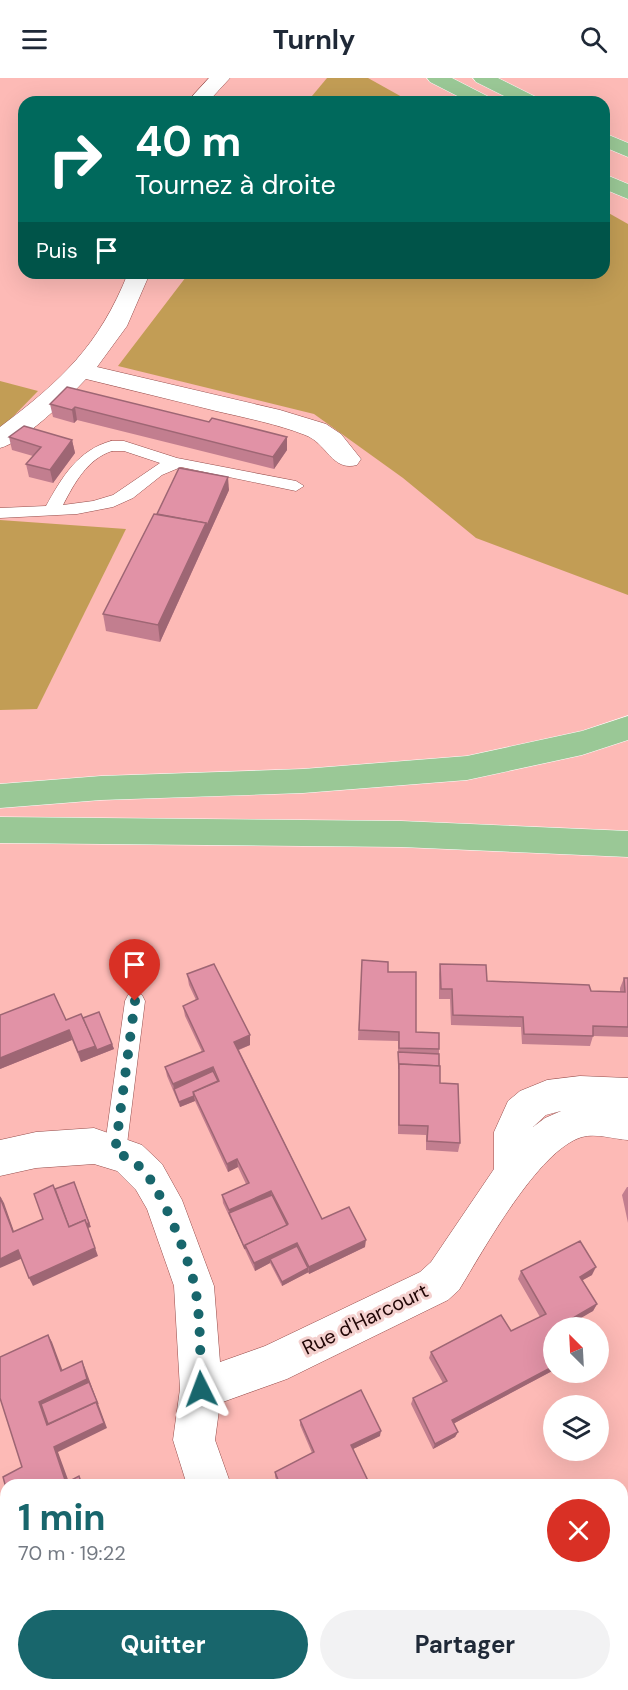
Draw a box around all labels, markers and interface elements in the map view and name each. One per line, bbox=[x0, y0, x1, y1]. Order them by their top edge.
text: Turnly bbox=[273, 22, 355, 57]
icon: menu bbox=[18, 23, 51, 56]
icon: search bbox=[577, 23, 610, 56]
text: 40 m bbox=[135, 114, 241, 169]
icon: right bbox=[36, 120, 114, 198]
text: Tournez à droite bbox=[135, 167, 336, 202]
icon: arrive bbox=[90, 234, 123, 267]
text: Puis bbox=[36, 236, 78, 265]
pin bbox=[109, 939, 160, 1001]
icon: arrive bbox=[118, 948, 151, 981]
street label: Rue d'Harcourt bbox=[298, 1277, 433, 1361]
north arrow bbox=[543, 1317, 609, 1383]
map controls bbox=[543, 1317, 609, 1461]
position arrow bbox=[169, 1357, 233, 1421]
button: layers bbox=[543, 1395, 609, 1461]
text: 1 min bbox=[18, 1494, 106, 1541]
button: close bbox=[547, 1499, 610, 1562]
text: 70 m · 19:22 bbox=[18, 1540, 126, 1566]
button: Quitter bbox=[18, 1610, 308, 1679]
button: Partager bbox=[320, 1610, 610, 1679]

